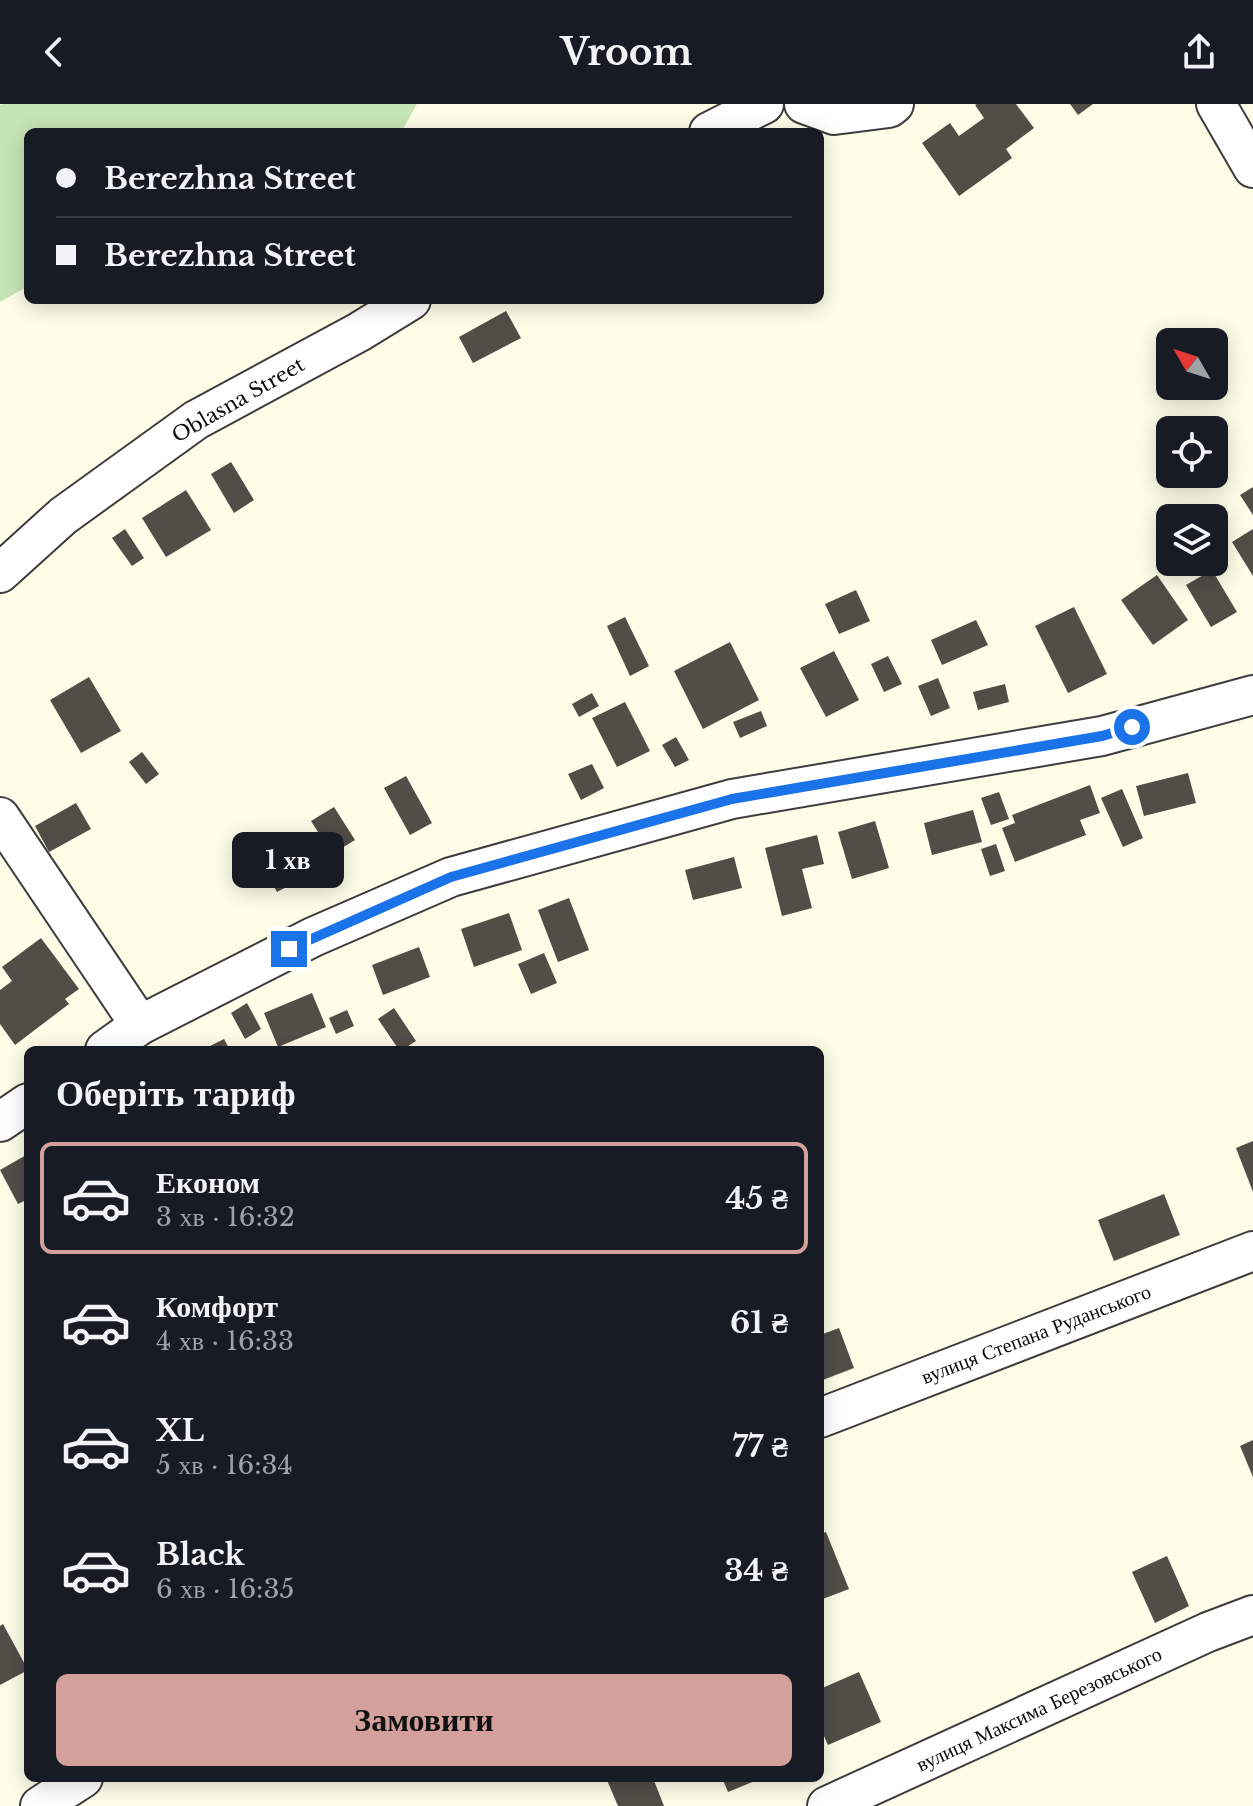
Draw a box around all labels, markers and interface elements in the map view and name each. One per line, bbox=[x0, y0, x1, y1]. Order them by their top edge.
icon: back bbox=[32, 30, 76, 74]
text: Vroom bbox=[561, 30, 692, 75]
icon: share bbox=[1177, 30, 1221, 74]
text: Berezhna Street bbox=[104, 160, 356, 197]
text: Berezhna Street bbox=[104, 237, 356, 274]
north arrow bbox=[1156, 328, 1228, 400]
map controls bbox=[1156, 328, 1228, 576]
street label: Oblasna Street bbox=[167, 352, 309, 448]
button: locate bbox=[1156, 416, 1228, 488]
button: layers bbox=[1156, 504, 1228, 576]
route start bbox=[1114, 709, 1150, 745]
callout: 1 хв bbox=[233, 833, 345, 889]
text: 1 хв bbox=[265, 844, 311, 876]
route end bbox=[271, 931, 307, 967]
text: Оберіть тариф bbox=[56, 1071, 296, 1116]
icon: car bbox=[60, 1162, 132, 1234]
text: Економ bbox=[156, 1164, 260, 1201]
text: 45 ₴ bbox=[726, 1180, 788, 1217]
text: 3 хв · 16:32 bbox=[156, 1201, 295, 1233]
street label: вулиця Степана Руданського bbox=[918, 1279, 1154, 1389]
icon: car bbox=[60, 1286, 132, 1358]
text: Комфорт bbox=[156, 1288, 278, 1325]
text: 61 ₴ bbox=[730, 1304, 788, 1341]
text: 4 хв · 16:33 bbox=[156, 1325, 294, 1357]
icon: car bbox=[60, 1410, 132, 1482]
text: XL bbox=[156, 1412, 204, 1449]
text: 77 ₴ bbox=[732, 1428, 788, 1465]
text: 5 хв · 16:34 bbox=[156, 1449, 293, 1481]
icon: car bbox=[60, 1534, 132, 1606]
text: Black bbox=[156, 1536, 244, 1573]
text: 34 ₴ bbox=[724, 1552, 788, 1589]
text: 6 хв · 16:35 bbox=[156, 1573, 294, 1605]
street label: вулиця Максима Березовського bbox=[913, 1642, 1165, 1776]
button: Замовити bbox=[56, 1674, 792, 1766]

